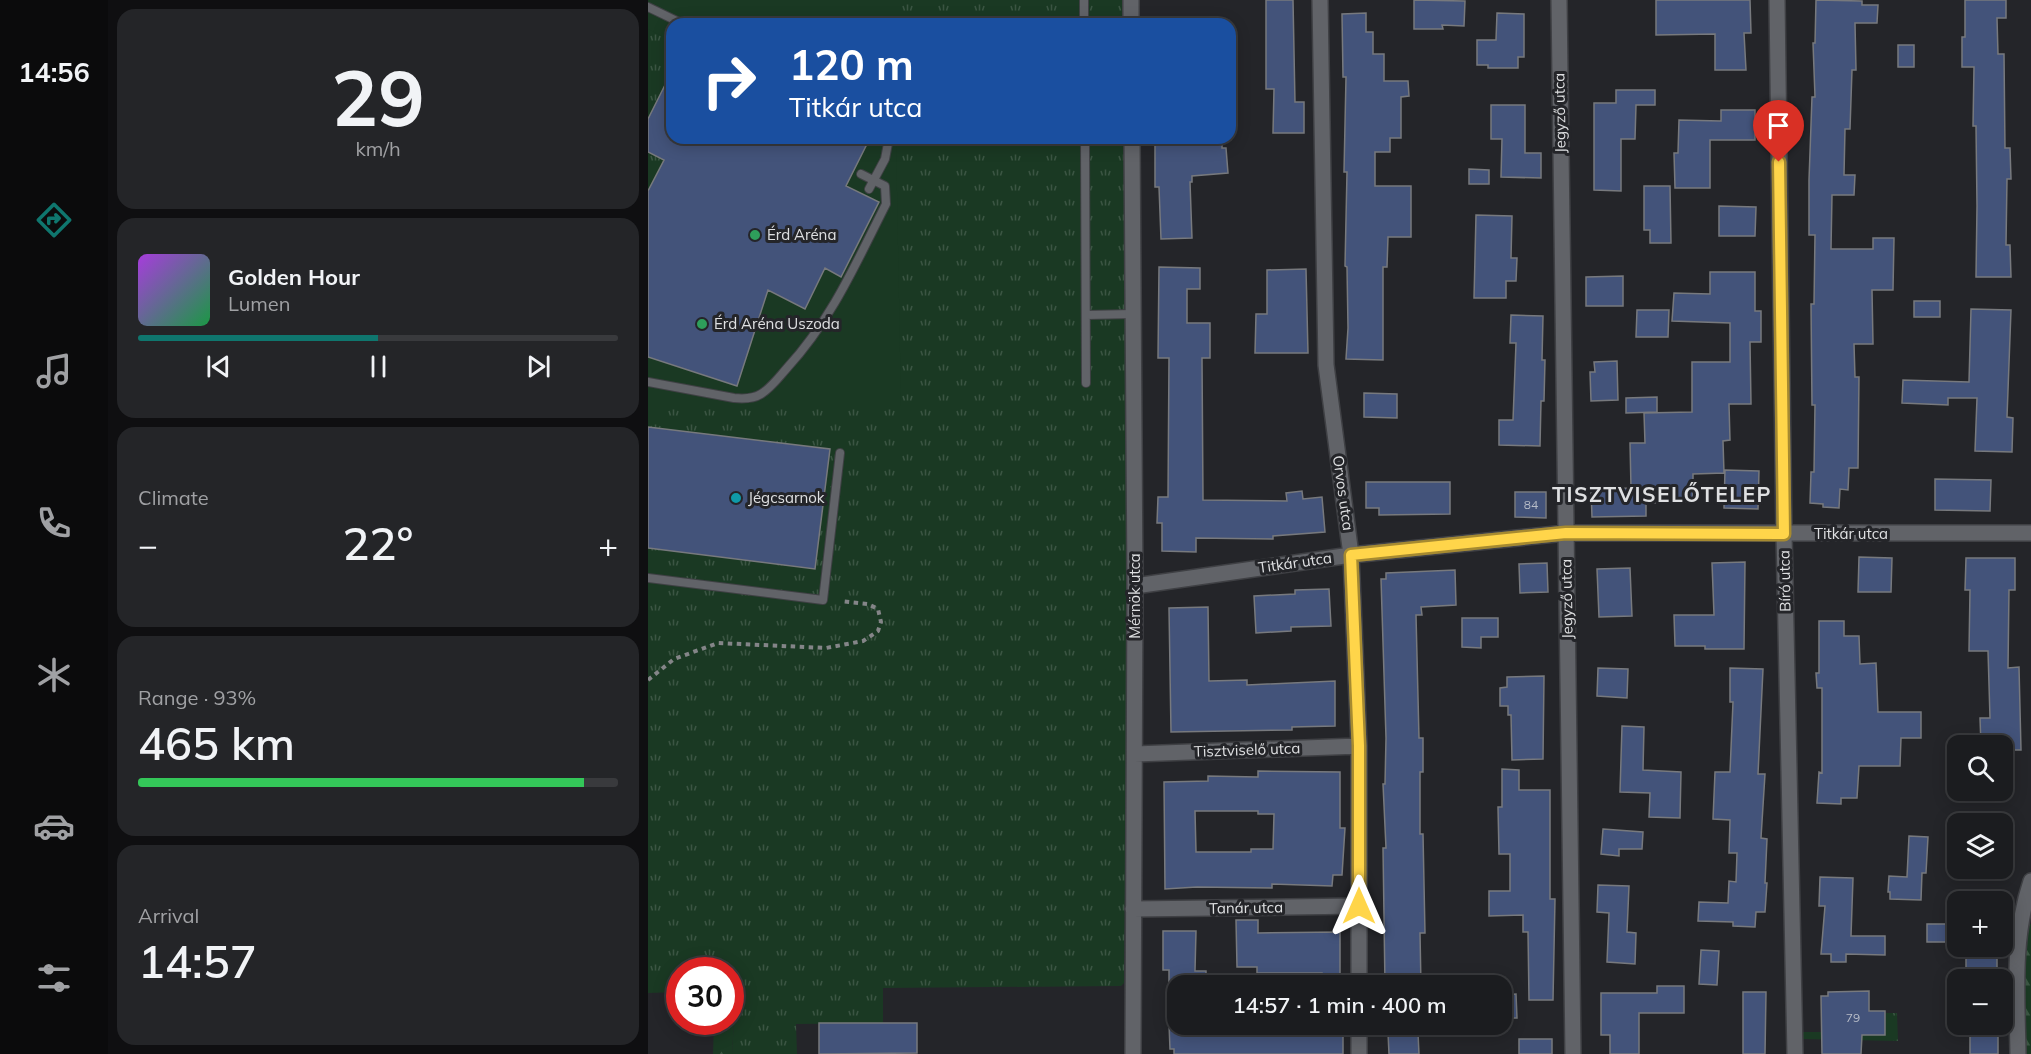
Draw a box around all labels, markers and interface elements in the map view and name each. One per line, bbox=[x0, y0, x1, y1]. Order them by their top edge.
text: 120 m bbox=[789, 38, 914, 91]
icon: right bbox=[690, 42, 768, 120]
text: 29 bbox=[331, 48, 425, 146]
text: 14:56 bbox=[18, 55, 90, 89]
street label: Jegyző utca bbox=[1549, 73, 1570, 153]
text: Titkár utca bbox=[789, 90, 923, 124]
pin bbox=[1753, 100, 1804, 162]
icon: arrive bbox=[1762, 109, 1795, 142]
text: km/h bbox=[355, 136, 401, 161]
icon: directions bbox=[33, 199, 75, 241]
place label: Érd Aréna bbox=[767, 225, 836, 244]
marker: Érd Aréna bbox=[748, 228, 762, 242]
text: Golden Hour bbox=[228, 263, 360, 291]
text: Lumen bbox=[228, 291, 290, 316]
place label: Érd Aréna Uszoda bbox=[714, 314, 840, 333]
marker: Érd Aréna Uszoda bbox=[695, 317, 709, 331]
icon: music bbox=[33, 350, 75, 392]
icon: previous bbox=[202, 350, 235, 383]
icon: pause bbox=[362, 350, 395, 383]
icon: next bbox=[522, 350, 555, 383]
street label: Orvos utca bbox=[1329, 454, 1358, 532]
district label: TISZTVISELŐTELEP bbox=[1552, 481, 1772, 507]
text: Climate bbox=[138, 485, 209, 510]
place label: Jégcsarnok bbox=[748, 488, 825, 507]
marker: Jégcsarnok bbox=[729, 491, 743, 505]
house number: 84 bbox=[1524, 497, 1538, 512]
icon: phone bbox=[33, 502, 75, 544]
text: 22° bbox=[343, 515, 413, 571]
text: − bbox=[138, 524, 158, 565]
text: + bbox=[598, 524, 618, 565]
street label: Titkár utca bbox=[1814, 524, 1888, 543]
street label: Titkár utca bbox=[1257, 548, 1333, 577]
street label: Bíró utca bbox=[1774, 550, 1795, 612]
street label: Mérnök utca bbox=[1125, 553, 1144, 639]
street label: Jegyző utca bbox=[1556, 559, 1577, 639]
icon: climate bbox=[33, 654, 75, 696]
text: Range · 93% bbox=[138, 685, 256, 710]
text: 465 km bbox=[138, 715, 295, 771]
map controls bbox=[1947, 735, 2013, 1035]
button: search bbox=[1947, 735, 2013, 801]
street label: Tisztviselő utca bbox=[1193, 738, 1301, 761]
icon: car bbox=[33, 805, 75, 847]
button: layers bbox=[1947, 813, 2013, 879]
position arrow bbox=[1327, 874, 1391, 938]
button: + bbox=[1947, 891, 2013, 957]
street label: Tanár utca bbox=[1209, 897, 1283, 918]
text: Arrival bbox=[138, 903, 199, 928]
text: 14:57 bbox=[138, 933, 257, 989]
icon: filters bbox=[33, 957, 75, 999]
speed limit sign: 30 bbox=[666, 957, 744, 1035]
button: − bbox=[1947, 969, 2013, 1035]
text: 14:57 · 1 min · 400 m bbox=[1232, 991, 1447, 1019]
house number: 79 bbox=[1846, 1010, 1860, 1025]

